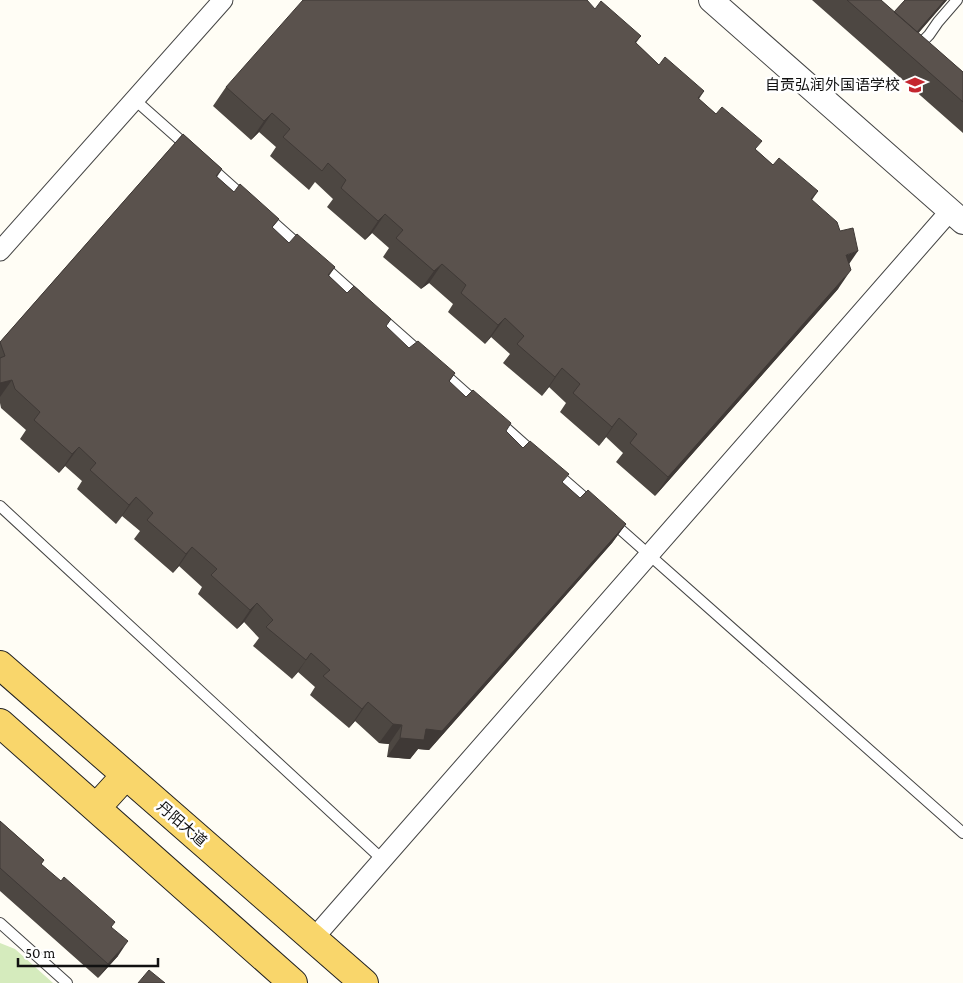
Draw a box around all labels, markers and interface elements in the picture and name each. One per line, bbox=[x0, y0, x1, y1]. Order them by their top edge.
school or university icon: 自贡弘润外国语学校 bbox=[904, 74, 926, 96]
place label: 自贡弘润外国语学校 bbox=[765, 76, 900, 93]
street label: 丹阳大道 bbox=[154, 798, 210, 850]
scale bar bbox=[18, 936, 158, 968]
text: 50 m bbox=[25, 945, 55, 961]

